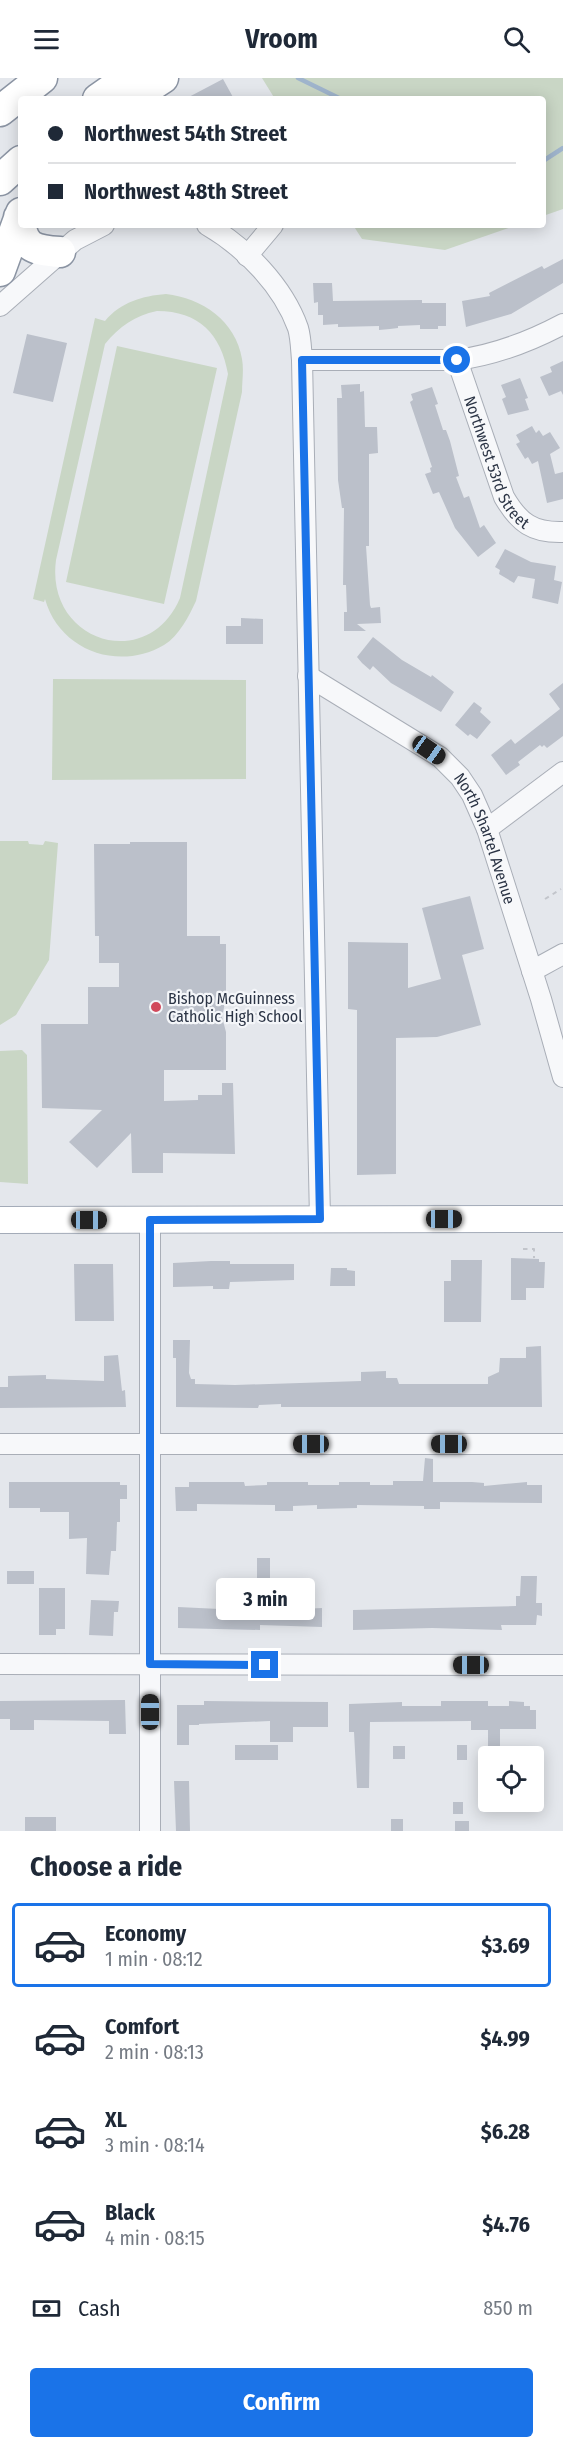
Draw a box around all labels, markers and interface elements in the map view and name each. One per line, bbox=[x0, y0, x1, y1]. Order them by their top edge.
icon: menu bbox=[30, 23, 63, 56]
text: Vroom bbox=[245, 23, 318, 55]
icon: search bbox=[500, 23, 533, 56]
text: Northwest 54th Street bbox=[84, 120, 287, 147]
text: Northwest 48th Street bbox=[84, 178, 288, 205]
route start bbox=[443, 346, 470, 373]
street label: Northwest 53rd Street bbox=[461, 393, 534, 533]
car bbox=[409, 732, 449, 768]
street label: North Shartel Avenue bbox=[450, 769, 520, 906]
place label: Bishop McGuinness Catholic High School bbox=[168, 989, 302, 1026]
marker: Bishop McGuinness Catholic High School bbox=[149, 1000, 163, 1014]
car bbox=[426, 1210, 462, 1228]
car bbox=[71, 1211, 107, 1229]
car bbox=[293, 1435, 329, 1453]
car bbox=[431, 1435, 467, 1453]
callout: 3 min bbox=[216, 1578, 314, 1620]
text: 3 min bbox=[243, 1587, 288, 1611]
route end bbox=[251, 1651, 278, 1678]
car bbox=[453, 1656, 489, 1674]
car bbox=[141, 1694, 159, 1730]
map controls bbox=[478, 1746, 544, 1812]
button: locate bbox=[478, 1746, 544, 1812]
text: Choose a ride bbox=[30, 1851, 182, 1883]
icon: car bbox=[33, 1918, 87, 1972]
text: Economy bbox=[105, 1920, 186, 1947]
text: $3.69 bbox=[481, 1932, 530, 1959]
text: 1 min · 08:12 bbox=[105, 1947, 203, 1971]
icon: car bbox=[33, 2011, 87, 2065]
text: Comfort bbox=[105, 2013, 179, 2040]
text: $4.99 bbox=[480, 2025, 530, 2052]
text: 2 min · 08:13 bbox=[105, 2040, 204, 2064]
icon: car bbox=[33, 2104, 87, 2158]
text: XL bbox=[105, 2106, 127, 2133]
text: $6.28 bbox=[481, 2118, 530, 2145]
text: 3 min · 08:14 bbox=[105, 2133, 205, 2157]
icon: car bbox=[33, 2197, 87, 2251]
text: Black bbox=[105, 2199, 155, 2226]
text: $4.76 bbox=[482, 2211, 530, 2238]
text: 4 min · 08:15 bbox=[105, 2226, 205, 2250]
icon: cash bbox=[30, 2292, 63, 2325]
text: Cash bbox=[78, 2295, 121, 2322]
text: 850 m bbox=[483, 2296, 533, 2320]
button: Confirm bbox=[30, 2368, 533, 2437]

